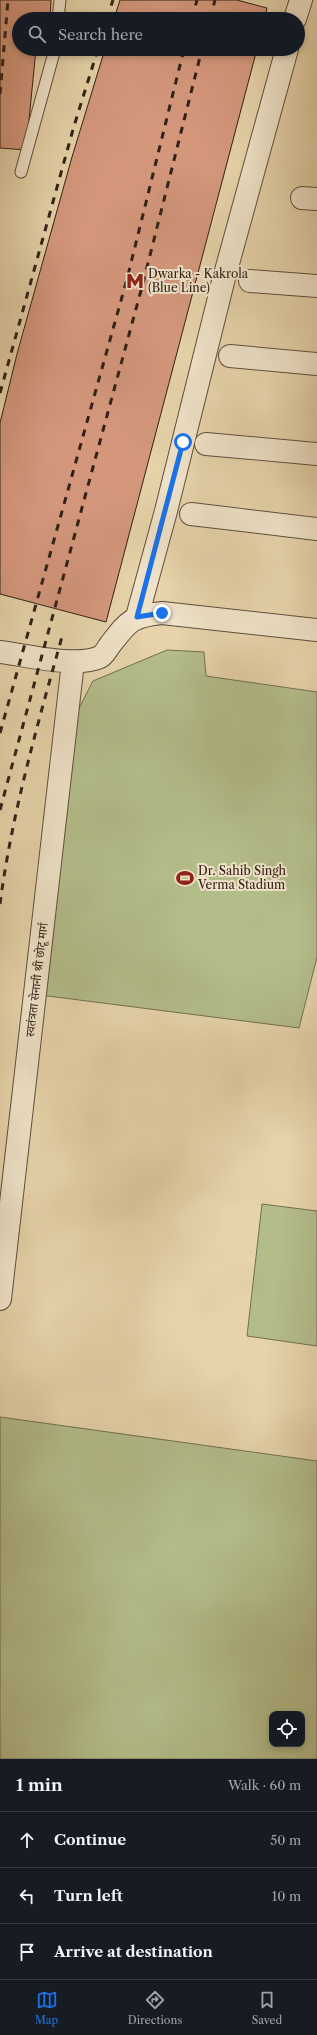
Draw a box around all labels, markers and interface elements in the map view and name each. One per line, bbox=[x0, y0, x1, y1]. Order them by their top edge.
search box bbox=[12, 12, 305, 56]
icon: search bbox=[26, 23, 48, 45]
text: Search here bbox=[58, 25, 143, 44]
place label: Dwarka - Kakrola (Blue Line) bbox=[148, 266, 249, 295]
metro station icon: Dwarka - Kakrola (Blue Line) bbox=[125, 271, 145, 291]
route start bbox=[174, 433, 192, 451]
route end bbox=[153, 604, 171, 622]
place label: Dr. Sahib Singh Verma Stadium bbox=[197, 863, 287, 892]
sports icon: Dr. Sahib Singh Verma Stadium bbox=[175, 868, 195, 888]
street label: स्वतंत्रता सेनानी श्री छोटू मार्ग bbox=[22, 921, 52, 1039]
map controls bbox=[269, 1711, 305, 1747]
button: locate bbox=[269, 1711, 305, 1747]
text: 1 min bbox=[16, 1775, 63, 1795]
text: Walk · 60 m bbox=[228, 1777, 301, 1793]
icon: ahead bbox=[16, 1829, 38, 1851]
text: Continue bbox=[54, 1830, 126, 1849]
text: 50 m bbox=[270, 1832, 301, 1848]
icon: left bbox=[16, 1885, 38, 1907]
text: Turn left bbox=[54, 1886, 123, 1905]
text: 10 m bbox=[272, 1888, 301, 1904]
icon: arrive bbox=[16, 1941, 38, 1963]
text: Arrive at destination bbox=[54, 1942, 213, 1961]
tab: Map bbox=[35, 1989, 58, 2027]
tab: Directions bbox=[128, 1989, 182, 2027]
tab: Saved bbox=[252, 1989, 282, 2027]

